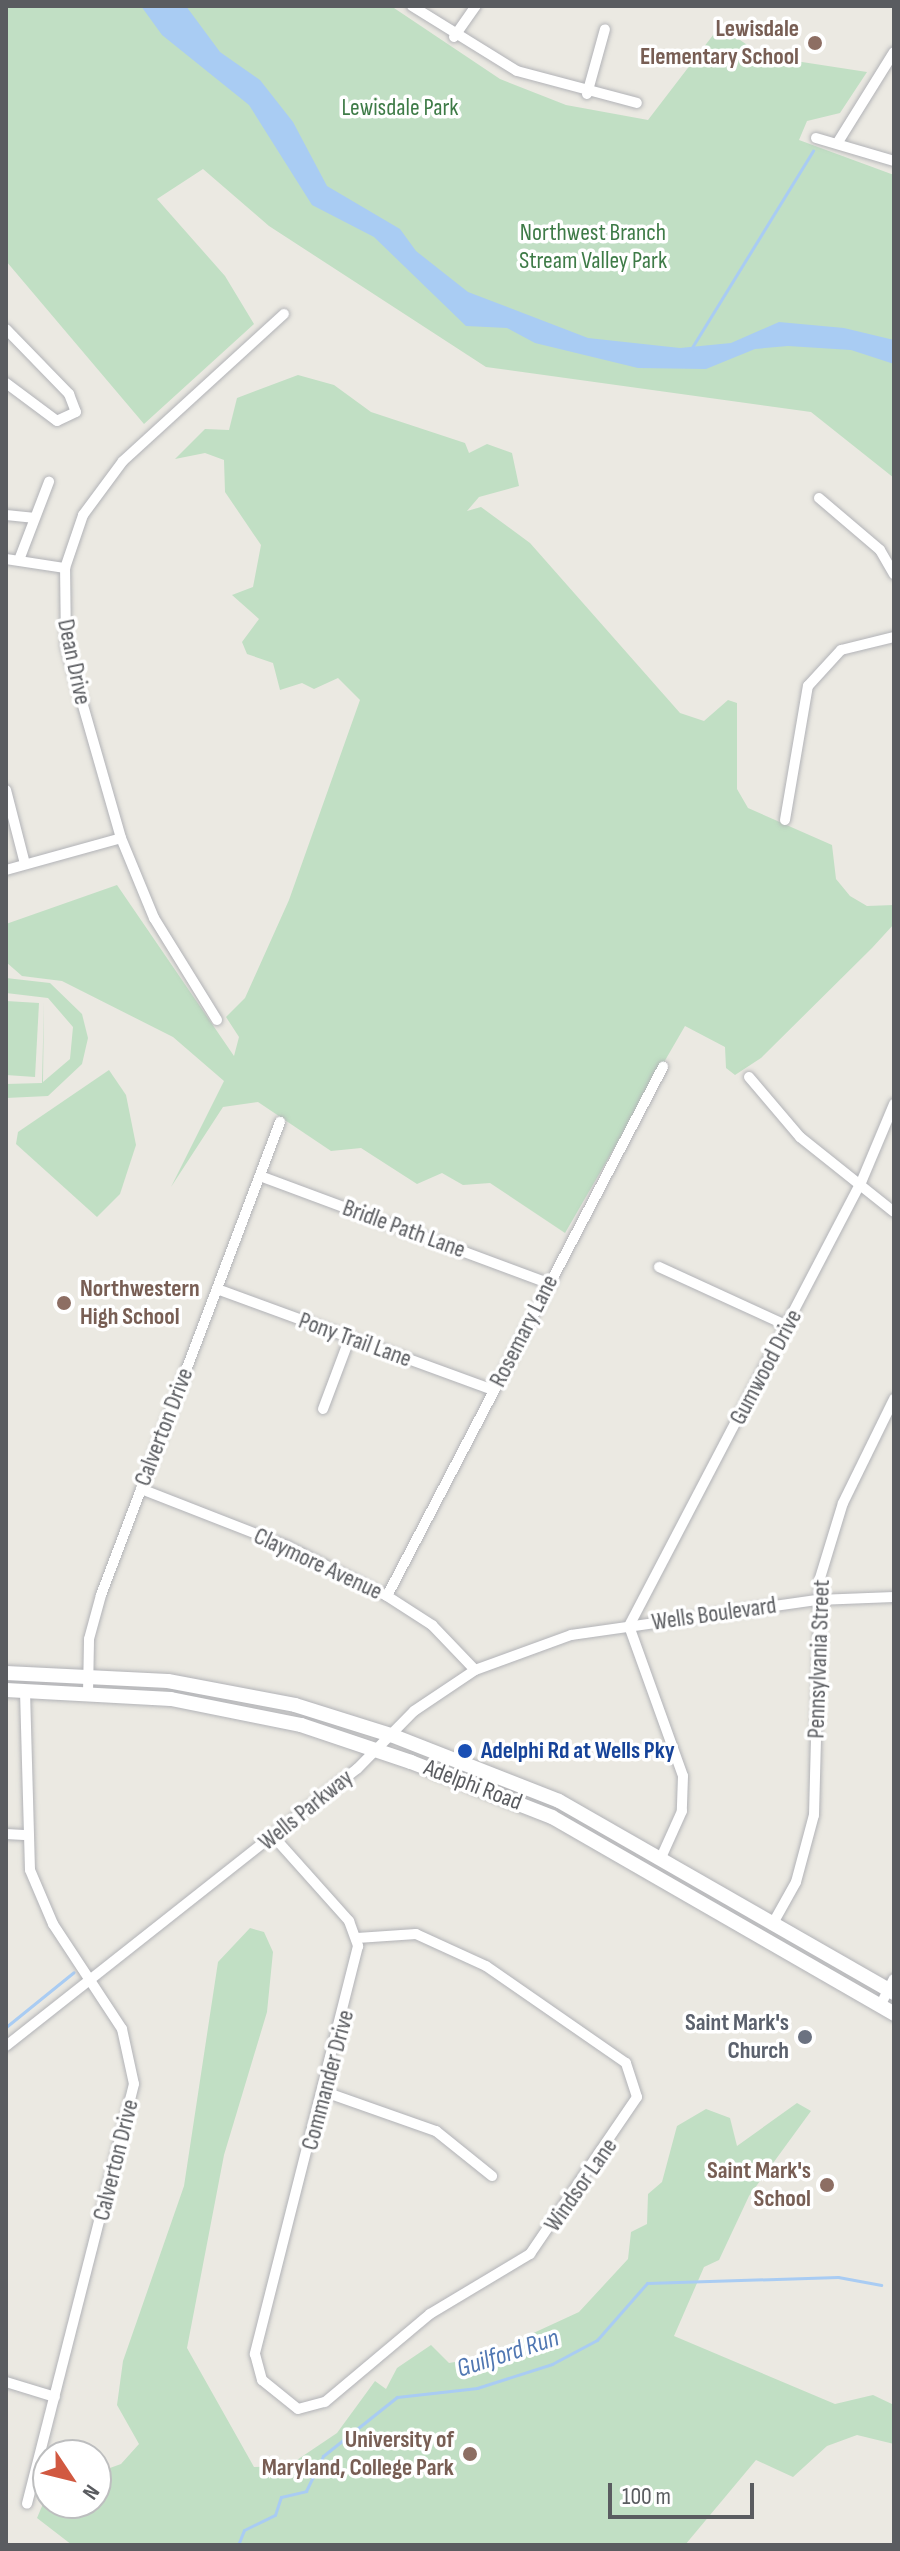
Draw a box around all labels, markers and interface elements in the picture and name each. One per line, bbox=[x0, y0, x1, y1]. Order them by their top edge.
place label: Lewisdale Elementary School bbox=[640, 15, 799, 71]
marker: Lewisdale Elementary School bbox=[806, 34, 824, 52]
park label: Lewisdale Park bbox=[341, 94, 459, 122]
park label: Northwest Branch Stream Valley Park bbox=[519, 219, 667, 275]
street label: Dean Drive bbox=[51, 617, 97, 707]
street label: Bridle Path Lane bbox=[339, 1193, 469, 1265]
street label: Rosemary Lane bbox=[484, 1270, 564, 1392]
place label: Northwestern High School bbox=[80, 1275, 200, 1331]
marker: Northwestern High School bbox=[55, 1294, 73, 1312]
street label: Gumwood Drive bbox=[724, 1304, 808, 1430]
street label: Pony Trail Lane bbox=[295, 1306, 415, 1374]
street label: Calverton Drive bbox=[128, 1364, 200, 1490]
street label: Claymore Avenue bbox=[249, 1522, 387, 1606]
street label: Pennsylvania Street bbox=[802, 1579, 836, 1739]
street label: Wells Boulevard bbox=[650, 1591, 778, 1637]
place label: Adelphi Rd at Wells Pky bbox=[481, 1737, 675, 1765]
marker: Adelphi Rd at Wells Pky bbox=[456, 1742, 474, 1760]
street label: Adelphi Road bbox=[420, 1753, 526, 1817]
street label: Wells Parkway bbox=[253, 1763, 359, 1857]
street label: Commander Drive bbox=[295, 2007, 361, 2153]
place label: Saint Mark's Church bbox=[685, 2009, 789, 2065]
marker: Saint Mark's Church bbox=[796, 2028, 814, 2046]
street label: Calverton Drive bbox=[87, 2096, 145, 2224]
street label: Windsor Lane bbox=[538, 2133, 624, 2237]
place label: Saint Mark's School bbox=[707, 2157, 811, 2213]
marker: Saint Mark's School bbox=[818, 2176, 836, 2194]
water label: Guilford Run bbox=[453, 2323, 563, 2385]
place label: University of Maryland, College Park bbox=[262, 2426, 454, 2482]
north arrow bbox=[32, 2439, 112, 2519]
marker: University of Maryland, College Park bbox=[461, 2445, 479, 2463]
scale bar bbox=[612, 2467, 758, 2517]
text: N bbox=[76, 2479, 105, 2504]
text: 100 m bbox=[622, 2482, 671, 2511]

